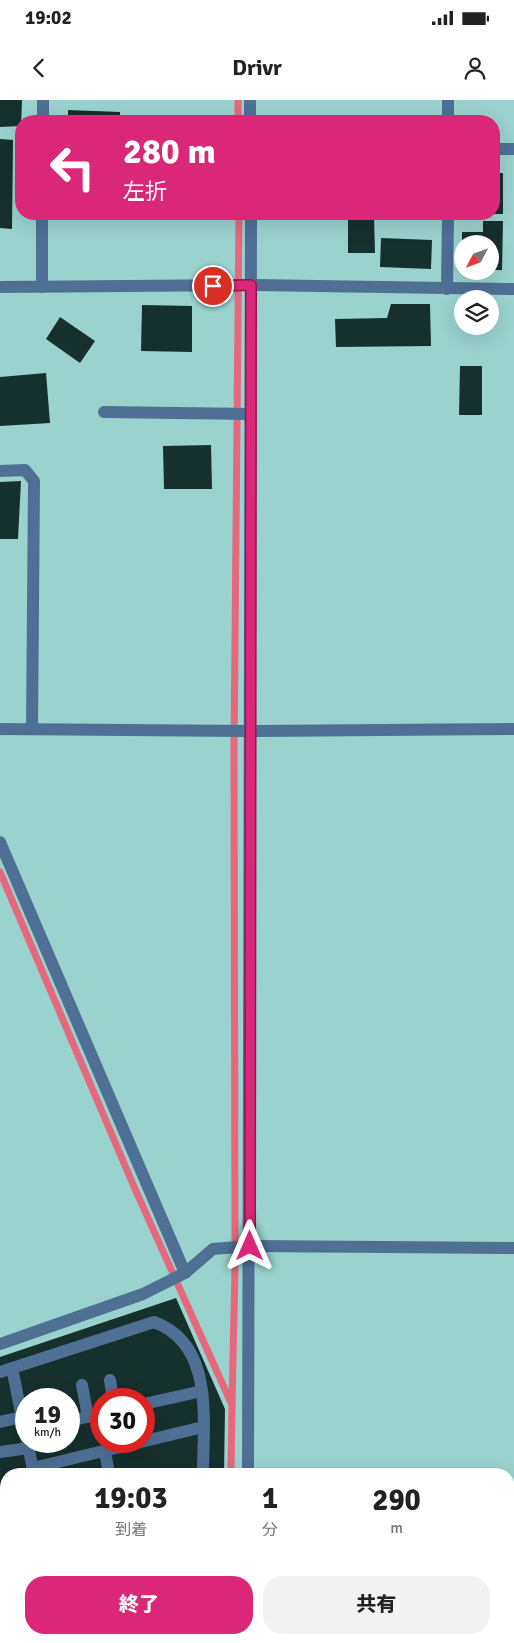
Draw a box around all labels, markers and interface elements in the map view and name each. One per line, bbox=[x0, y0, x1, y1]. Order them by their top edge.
text: 19:02 bbox=[25, 6, 72, 30]
icon: back bbox=[25, 54, 53, 82]
text: Drivr bbox=[232, 54, 282, 81]
icon: person bbox=[461, 54, 489, 82]
text: 280 m bbox=[123, 130, 216, 173]
icon: left bbox=[40, 135, 105, 200]
text: 左折 bbox=[123, 178, 167, 205]
north arrow bbox=[454, 235, 499, 280]
map controls bbox=[454, 235, 499, 335]
pin bbox=[192, 265, 234, 307]
icon: arrive bbox=[199, 272, 227, 300]
button: layers bbox=[454, 290, 499, 335]
position arrow bbox=[223, 1219, 275, 1271]
speed limit sign: 30 bbox=[90, 1388, 155, 1453]
text: 19 bbox=[34, 1399, 61, 1430]
text: km/h bbox=[34, 1425, 61, 1440]
text: 19:03 bbox=[94, 1480, 168, 1517]
text: 1 bbox=[262, 1480, 278, 1517]
text: 290 bbox=[372, 1482, 421, 1519]
text: m bbox=[390, 1518, 403, 1538]
text: 到着 bbox=[115, 1520, 147, 1540]
text: 分 bbox=[262, 1520, 278, 1540]
button: 終了 bbox=[25, 1576, 253, 1634]
button: 共有 bbox=[263, 1576, 490, 1634]

